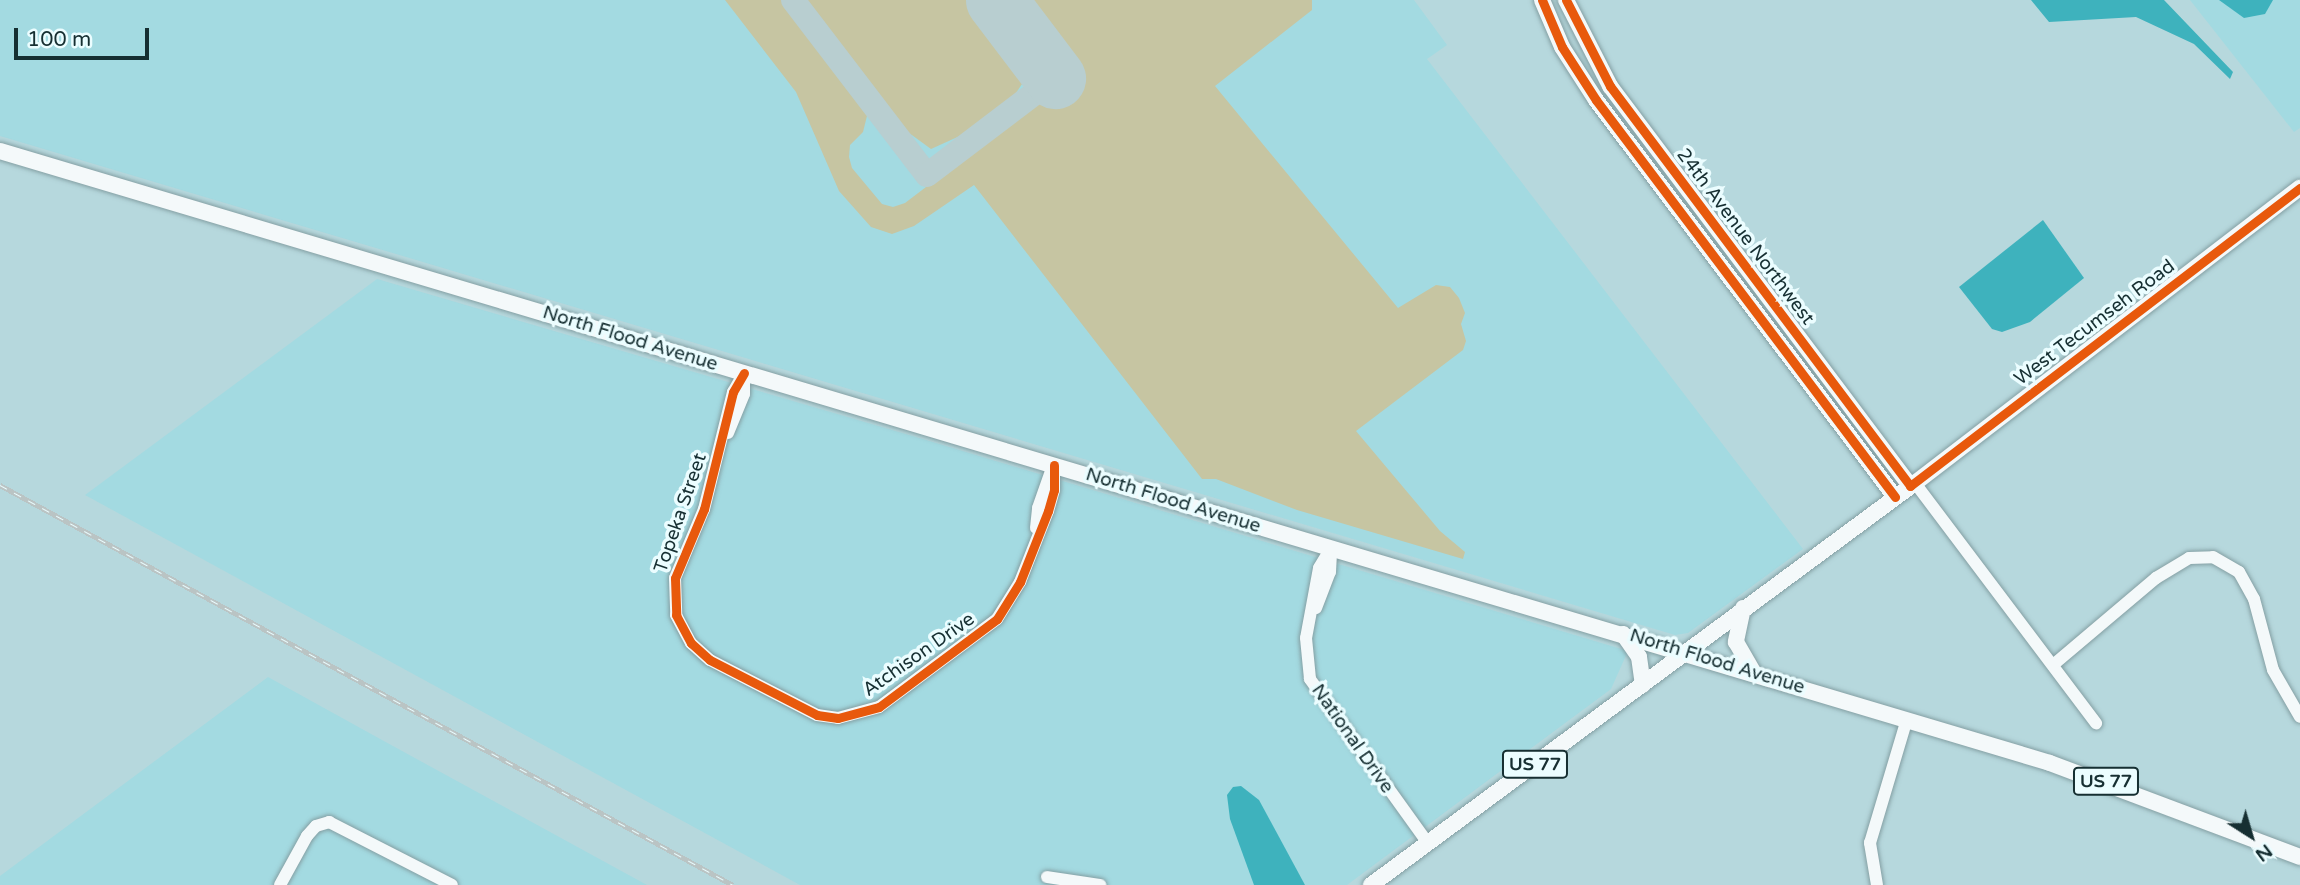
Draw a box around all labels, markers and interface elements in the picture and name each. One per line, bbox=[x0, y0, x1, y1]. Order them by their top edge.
scale bar bbox=[18, 14, 152, 58]
text: 100 m bbox=[27, 27, 91, 52]
street label: 24th Avenue Northwest bbox=[1671, 144, 1819, 330]
street label: West Tecumseh Road bbox=[2010, 255, 2180, 391]
street label: North Flood Avenue bbox=[540, 302, 720, 376]
street label: Topeka Street bbox=[650, 450, 712, 576]
street label: North Flood Avenue bbox=[1083, 464, 1263, 538]
street label: Atchison Drive bbox=[859, 608, 979, 702]
street label: North Flood Avenue bbox=[1627, 625, 1807, 699]
street label: National Drive bbox=[1306, 680, 1398, 798]
road number: US 77 bbox=[1502, 750, 1568, 778]
road number: US 77 bbox=[2073, 766, 2139, 796]
north arrow bbox=[2216, 801, 2286, 871]
text: N bbox=[2251, 839, 2276, 866]

